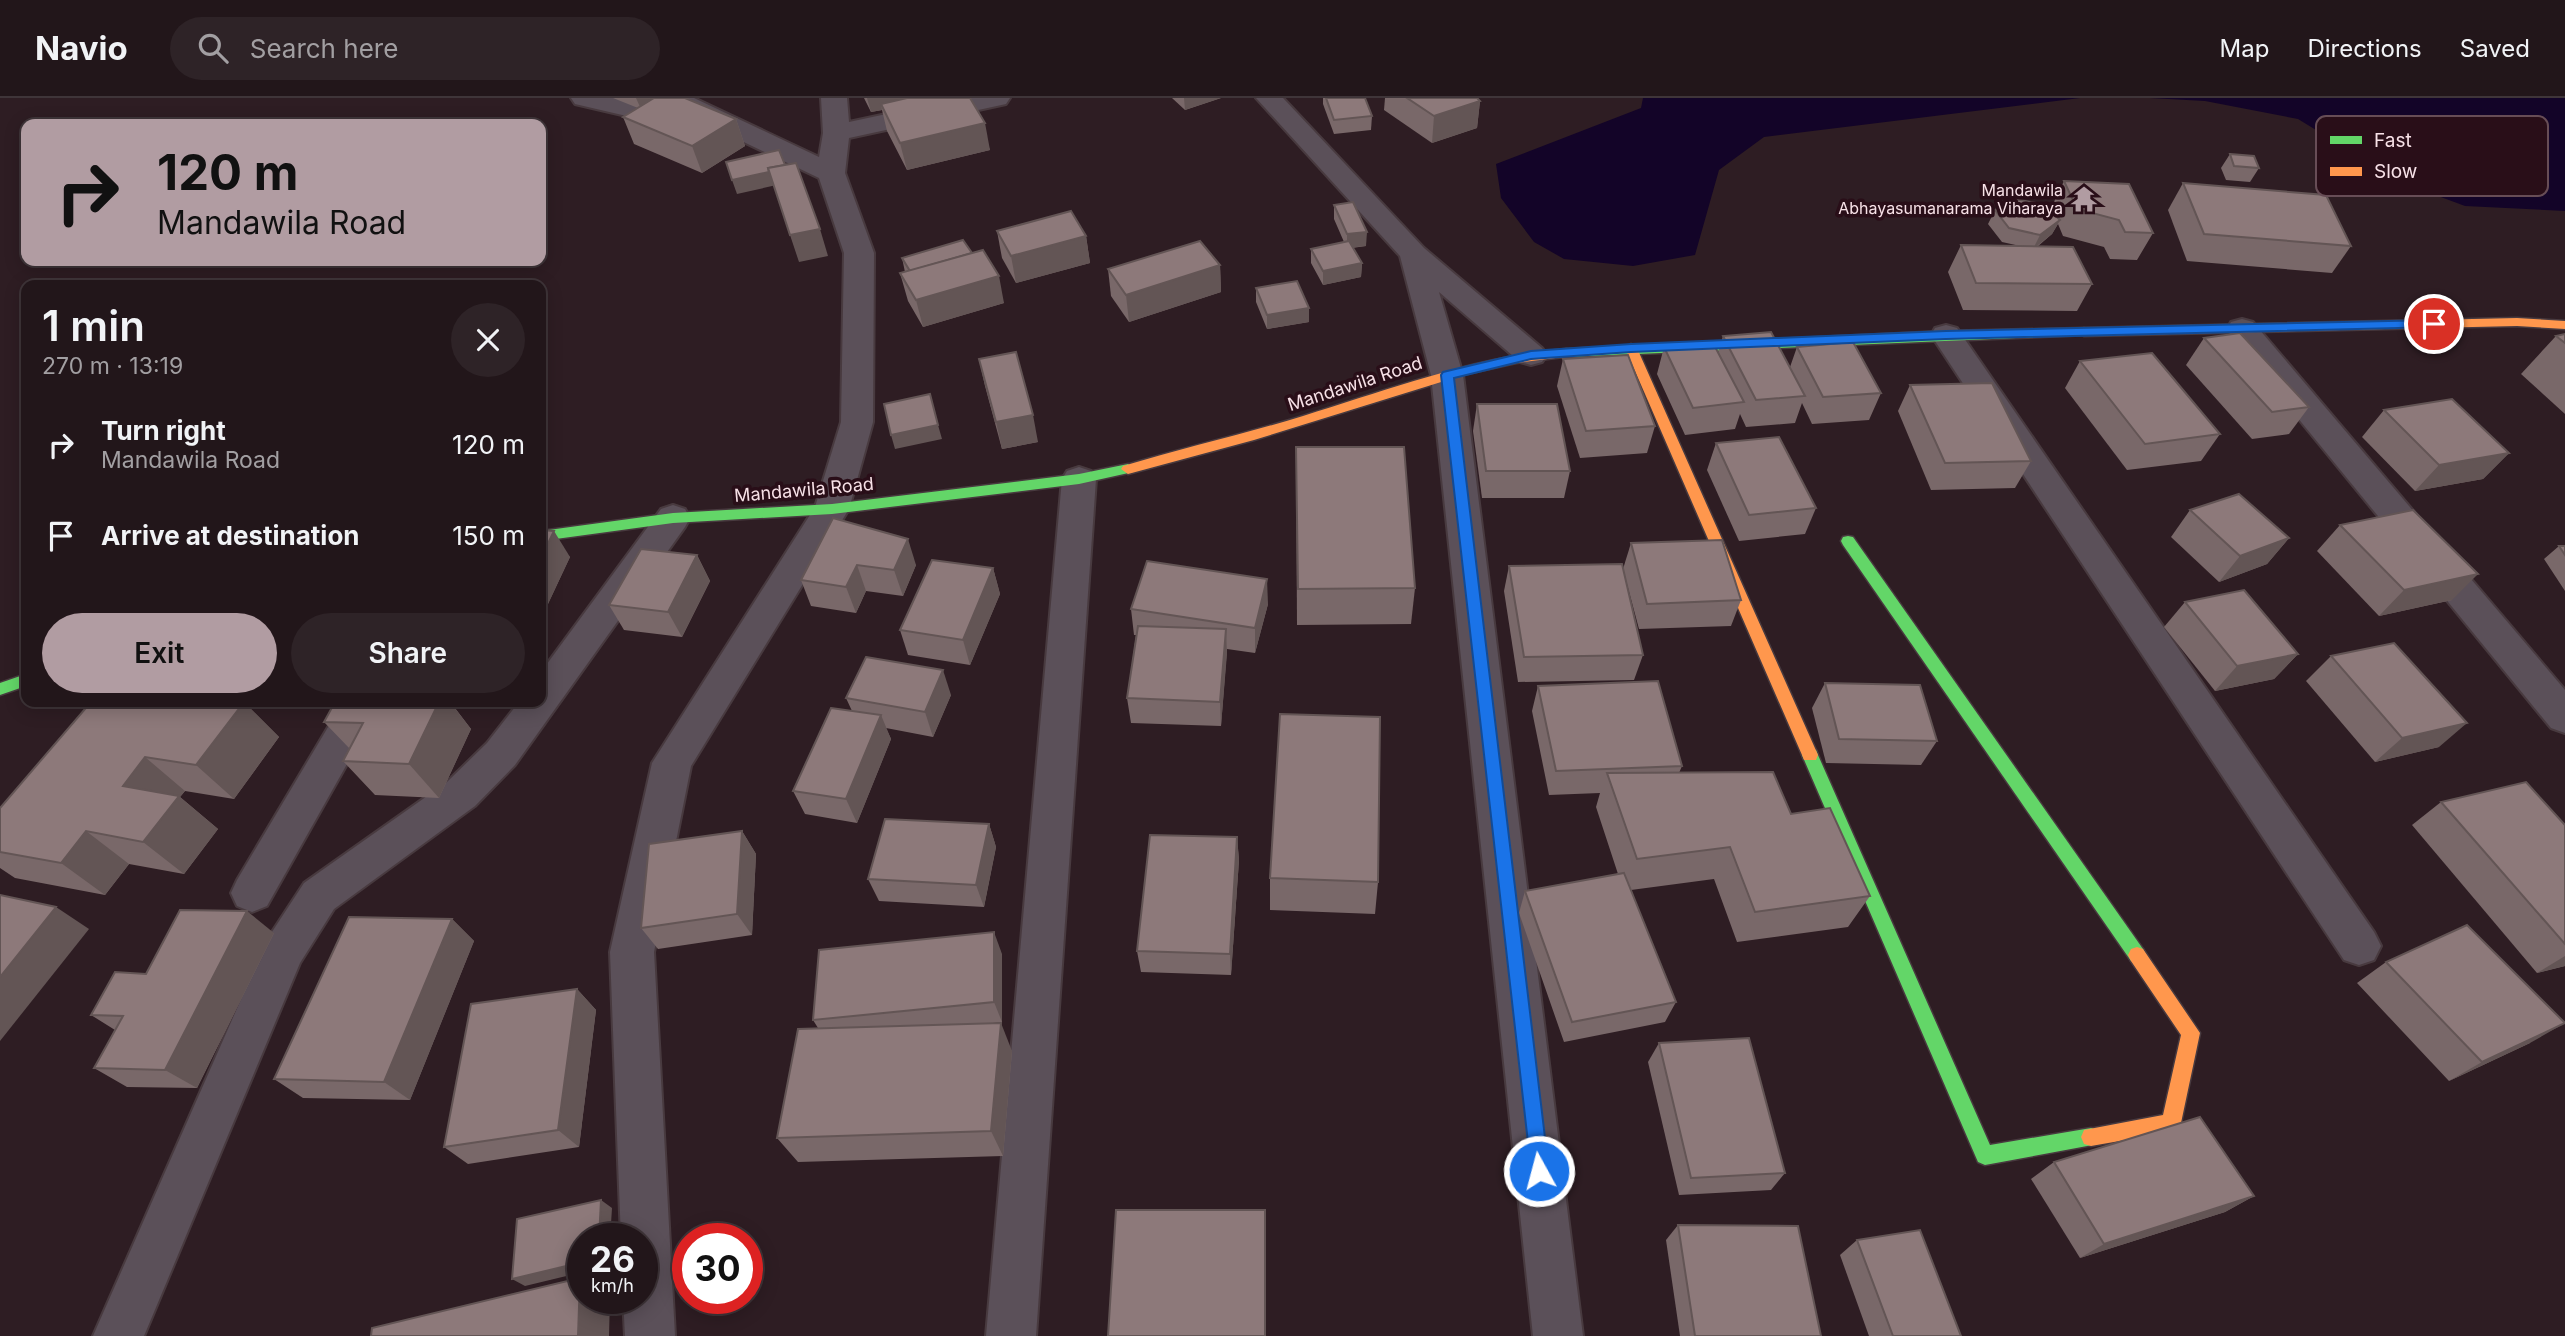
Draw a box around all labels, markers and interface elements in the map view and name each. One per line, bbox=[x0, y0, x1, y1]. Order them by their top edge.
search box bbox=[170, 17, 660, 80]
text: Navio bbox=[35, 28, 128, 68]
icon: search bbox=[194, 29, 232, 67]
text: Search here bbox=[250, 33, 398, 64]
text: Map bbox=[2220, 34, 2269, 63]
text: Directions bbox=[2307, 34, 2422, 63]
text: Saved bbox=[2460, 34, 2530, 63]
legend bbox=[2316, 116, 2548, 196]
text: Fast bbox=[2374, 129, 2412, 152]
text: 120 m bbox=[157, 143, 298, 202]
icon: right bbox=[42, 147, 133, 238]
text: Slow bbox=[2374, 160, 2417, 183]
place label: Mandawila Abhayasumanarama Viharaya bbox=[1838, 180, 2063, 218]
temple icon: Mandawila Abhayasumanarama Viharaya bbox=[2069, 184, 2099, 214]
text: Mandawila Road bbox=[157, 203, 406, 242]
pin bbox=[2404, 294, 2464, 354]
text: 1 min bbox=[42, 300, 145, 351]
button: close bbox=[451, 303, 525, 377]
icon: arrive bbox=[2415, 305, 2453, 343]
text: 270 m · 13:19 bbox=[42, 352, 183, 380]
street label: Mandawila Road bbox=[1285, 352, 1425, 415]
text: Turn right bbox=[101, 415, 226, 446]
icon: right bbox=[42, 426, 80, 464]
text: 120 m bbox=[452, 429, 525, 460]
text: Mandawila Road bbox=[101, 446, 280, 474]
street label: Mandawila Road bbox=[733, 473, 875, 506]
icon: arrive bbox=[42, 517, 80, 555]
text: Arrive at destination bbox=[101, 520, 360, 551]
text: 150 m bbox=[452, 520, 525, 551]
button: Exit bbox=[42, 613, 277, 693]
button: Share bbox=[291, 613, 525, 693]
position arrow bbox=[1502, 1134, 1576, 1208]
speed limit sign: 30 bbox=[672, 1223, 763, 1314]
text: 26 bbox=[590, 1238, 635, 1280]
text: km/h bbox=[591, 1275, 634, 1296]

